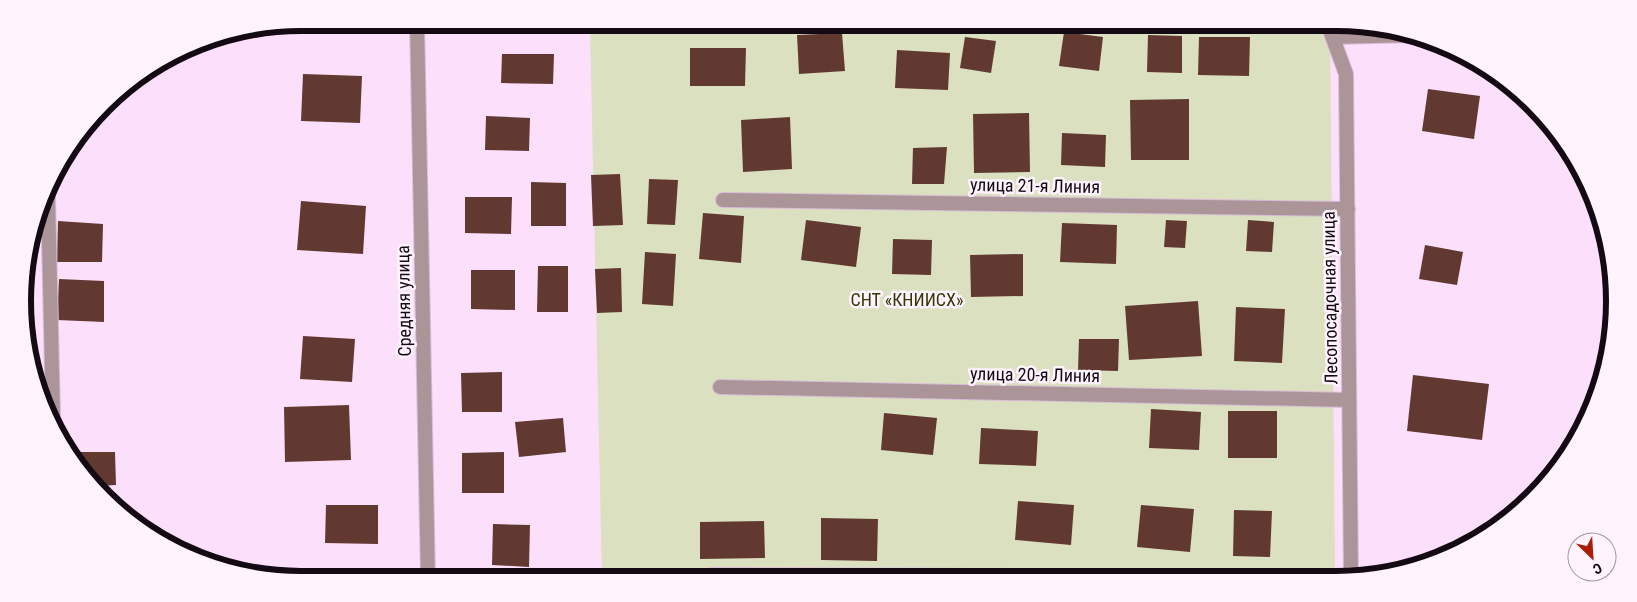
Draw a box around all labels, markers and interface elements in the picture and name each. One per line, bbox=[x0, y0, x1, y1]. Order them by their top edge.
street label: улица 21-я Линия bbox=[970, 174, 1100, 197]
street label: Лесопосадочная улица bbox=[1317, 211, 1342, 385]
street label: Средняя улица bbox=[392, 245, 415, 357]
park label: СНТ «КНИИСХ» bbox=[851, 289, 964, 310]
street label: улица 20-я Линия bbox=[970, 363, 1100, 386]
north arrow bbox=[1567, 532, 1617, 582]
text: С bbox=[1590, 560, 1604, 578]

